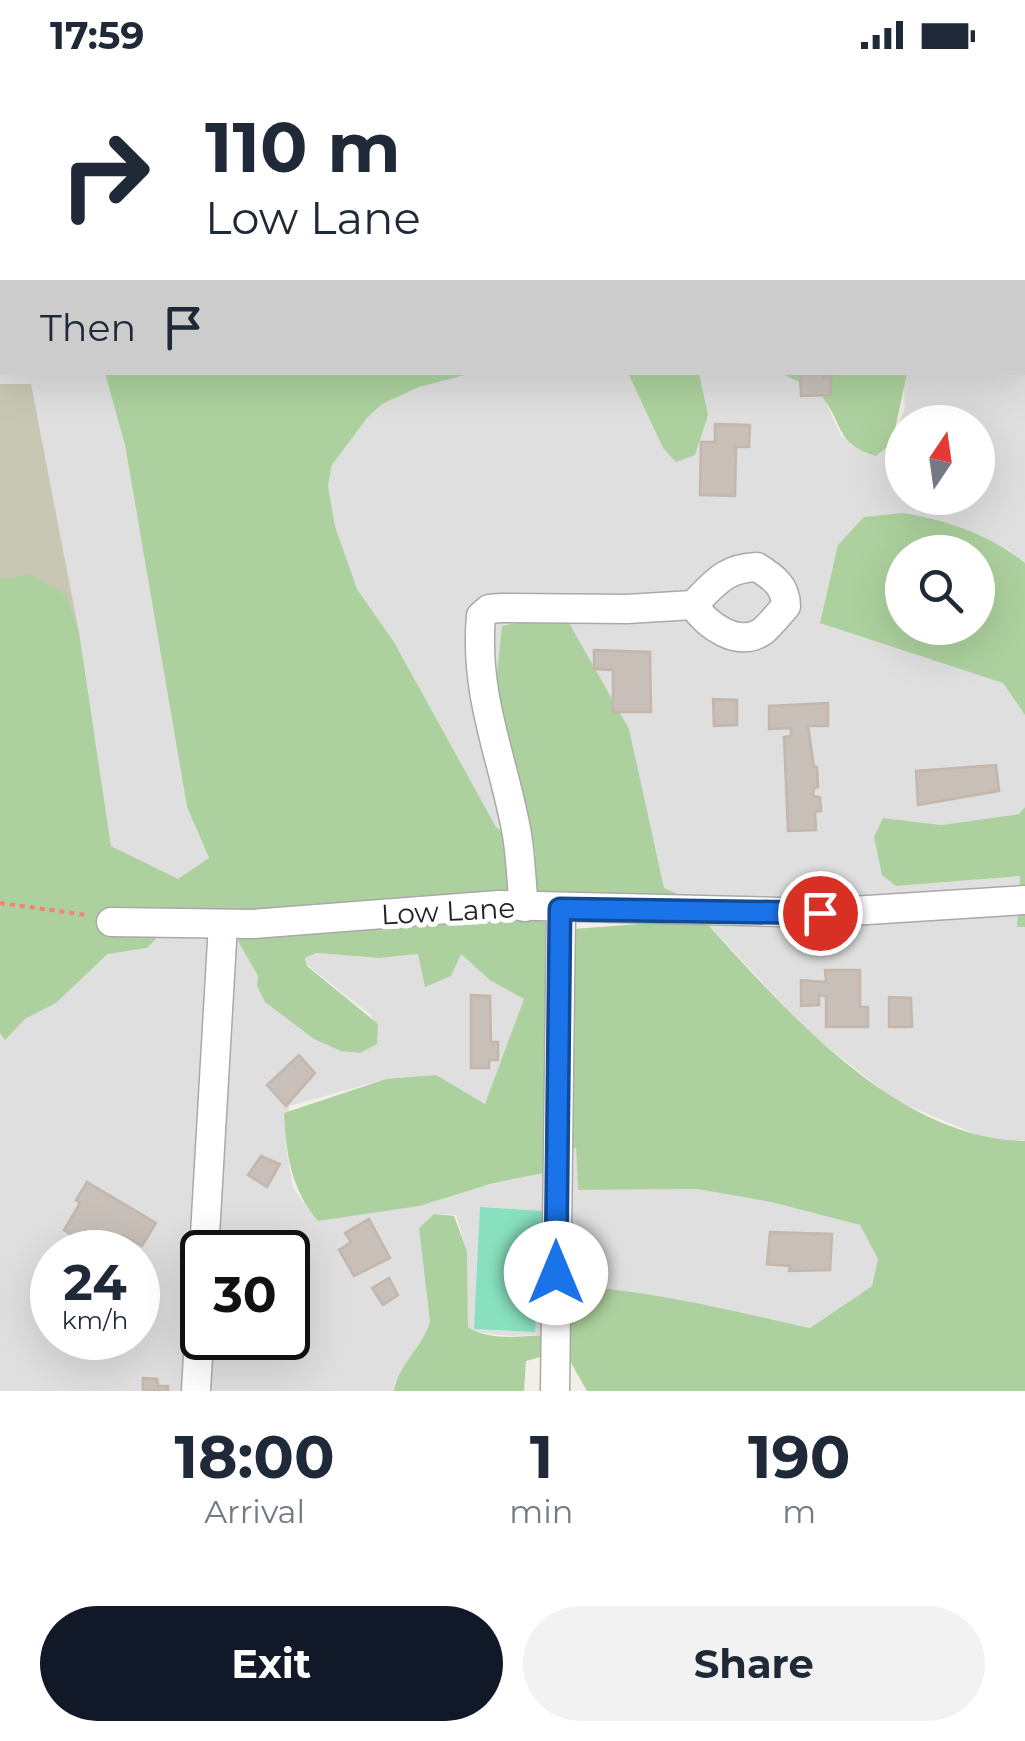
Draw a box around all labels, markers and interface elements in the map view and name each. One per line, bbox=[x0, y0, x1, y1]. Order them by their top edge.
text: 17:59 bbox=[50, 12, 144, 59]
text: 110 m bbox=[205, 104, 401, 190]
icon: right bbox=[40, 110, 170, 240]
text: Low Lane bbox=[205, 190, 421, 245]
icon: arrive bbox=[156, 300, 211, 355]
text: Then bbox=[40, 304, 136, 351]
north arrow bbox=[885, 405, 995, 515]
map controls bbox=[885, 405, 995, 645]
button: search bbox=[885, 535, 995, 645]
pin bbox=[778, 871, 863, 956]
icon: arrive bbox=[793, 886, 848, 941]
street label: Low Lane bbox=[380, 891, 516, 931]
position arrow bbox=[504, 1221, 608, 1325]
speed limit sign: 30 bbox=[180, 1230, 310, 1360]
text: 24 bbox=[63, 1252, 127, 1313]
text: km/h bbox=[62, 1305, 128, 1335]
text: 18:00 bbox=[174, 1420, 335, 1493]
text: 1 bbox=[530, 1420, 553, 1493]
text: 190 bbox=[748, 1420, 850, 1493]
text: Arrival bbox=[204, 1492, 305, 1531]
text: min bbox=[509, 1492, 574, 1531]
text: m bbox=[782, 1492, 816, 1531]
button: Exit bbox=[40, 1606, 503, 1721]
button: Share bbox=[523, 1606, 985, 1721]

